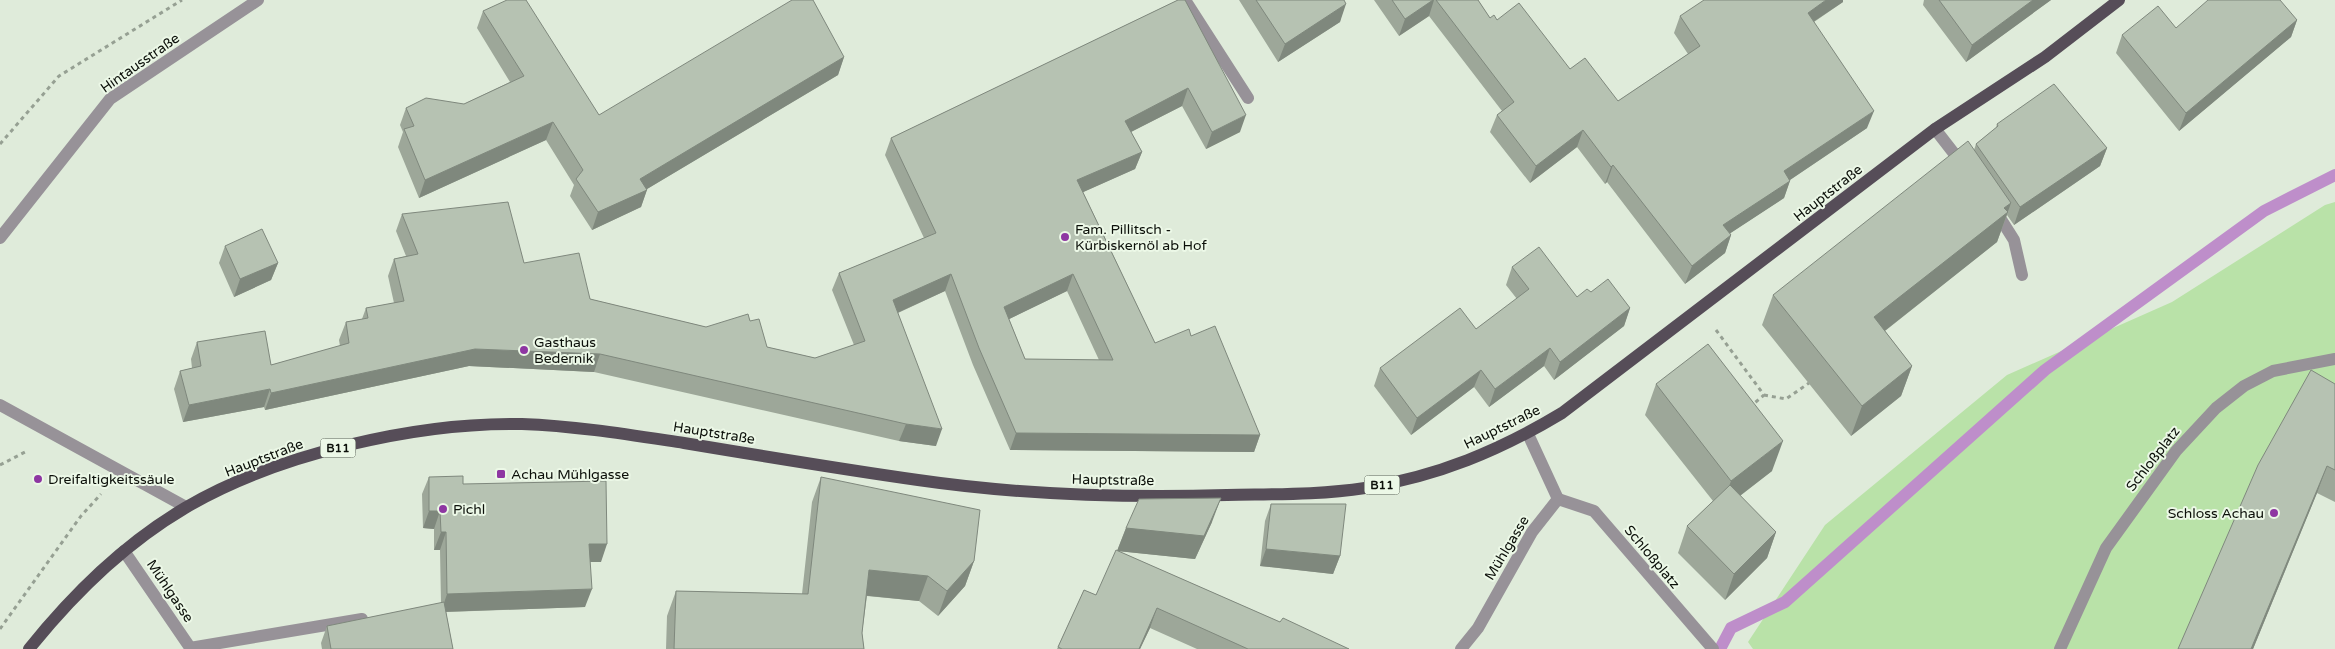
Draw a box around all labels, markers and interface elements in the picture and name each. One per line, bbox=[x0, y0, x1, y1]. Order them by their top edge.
street label: Hintausstraße bbox=[97, 30, 183, 96]
street label: Hauptstraße bbox=[1790, 161, 1866, 225]
place label: Fam. Pillitsch - Kürbiskernöl ab Hof bbox=[1075, 221, 1207, 254]
marker: Fam. Pillitsch - Kürbiskernöl ab Hof bbox=[1059, 231, 1071, 243]
place label: Gasthaus Bedernik bbox=[534, 334, 596, 367]
marker: Gasthaus Bedernik bbox=[518, 344, 530, 356]
street label: Hauptstraße bbox=[1461, 401, 1543, 453]
street label: Hauptstraße bbox=[672, 418, 756, 448]
street label: Schloßplatz bbox=[2122, 423, 2184, 495]
street label: Hauptstraße bbox=[222, 435, 306, 481]
road number: B11 bbox=[320, 438, 356, 458]
place label: Achau Mühlgasse bbox=[511, 466, 629, 483]
marker: Achau Mühlgasse bbox=[495, 468, 507, 480]
place label: Dreifaltigkeitssäule bbox=[48, 471, 175, 488]
street label: Hauptstraße bbox=[1071, 471, 1155, 489]
marker: Dreifaltigkeitssäule bbox=[32, 473, 44, 485]
road number: B11 bbox=[1364, 476, 1400, 494]
place label: Pichl bbox=[453, 501, 485, 518]
marker: Pichl bbox=[437, 503, 449, 515]
place label: Schloss Achau bbox=[2168, 505, 2264, 522]
marker: Schloss Achau bbox=[2268, 507, 2280, 519]
street label: Mühlgasse bbox=[1481, 513, 1533, 583]
street label: Schloßplatz bbox=[1621, 522, 1683, 592]
street label: Mühlgasse bbox=[143, 556, 197, 626]

